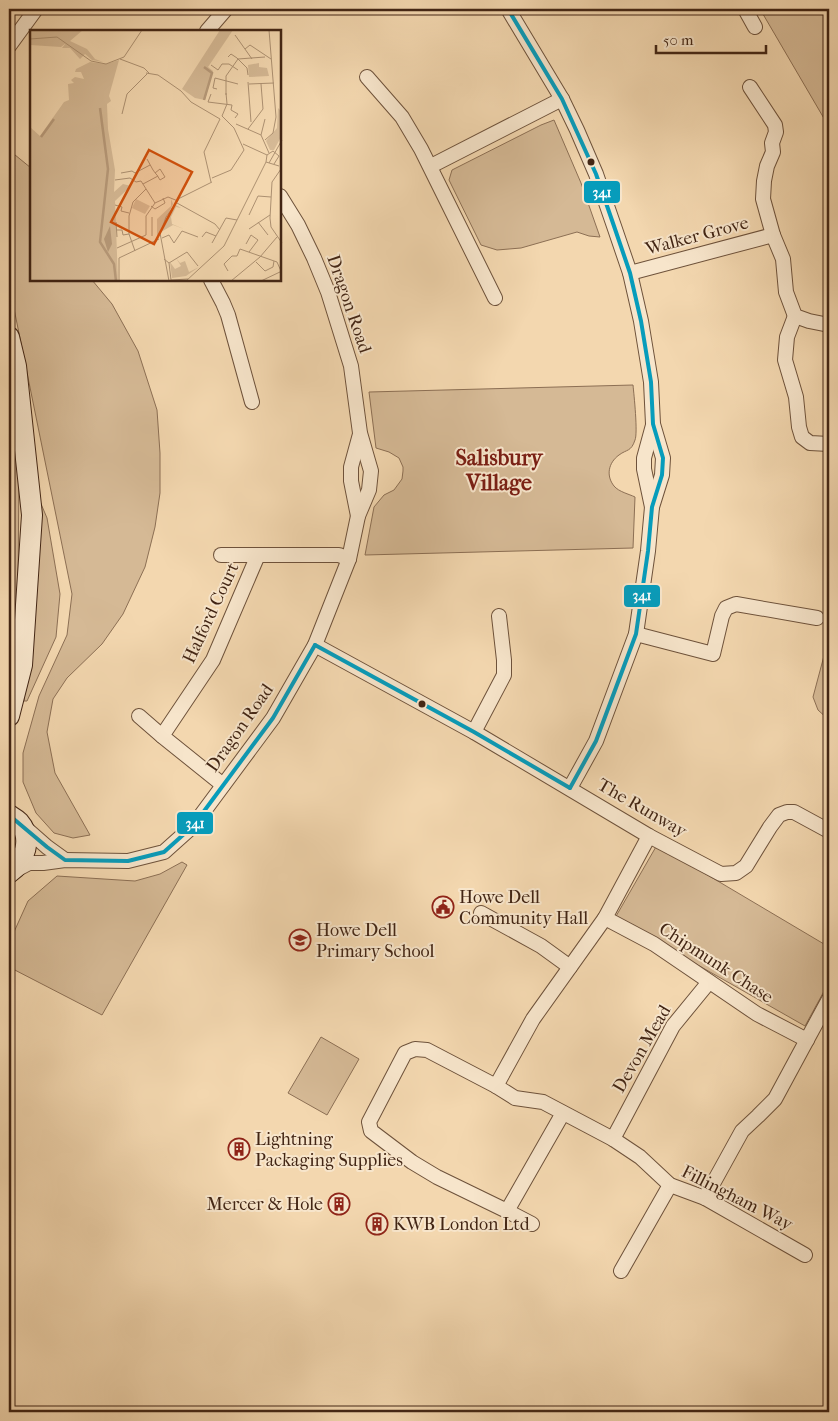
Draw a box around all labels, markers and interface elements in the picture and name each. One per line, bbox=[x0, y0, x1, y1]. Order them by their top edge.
scale bar bbox=[656, 22, 766, 54]
inset map bbox=[30, 30, 281, 281]
text: 50 m bbox=[663, 31, 694, 49]
unlabelled marker bbox=[586, 157, 596, 167]
line badge: 341 bbox=[583, 180, 621, 204]
text: 341 bbox=[592, 184, 612, 201]
street label: Walker Grove bbox=[642, 212, 751, 260]
street label: Dragon Road bbox=[322, 252, 376, 356]
district label: Salisbury Village bbox=[455, 445, 544, 496]
street label: Halford Court bbox=[179, 559, 244, 667]
line badge: 341 bbox=[623, 584, 661, 608]
text: 341 bbox=[632, 587, 652, 604]
street label: Dragon Road bbox=[202, 680, 278, 776]
unlabelled marker bbox=[417, 699, 427, 709]
street label: The Runway bbox=[594, 774, 691, 843]
line badge: 341 bbox=[176, 811, 214, 835]
text: 341 bbox=[185, 815, 205, 832]
place label: Howe Dell Community Hall bbox=[459, 887, 588, 929]
public building icon: Howe Dell Community Hall bbox=[431, 895, 455, 919]
street label: Chipmunk Chase bbox=[655, 918, 777, 1008]
place label: Howe Dell Primary School bbox=[316, 920, 435, 962]
school or university icon: Howe Dell Primary School bbox=[288, 928, 312, 952]
street label: Devon Mead bbox=[608, 1001, 676, 1097]
place label: Lightning Packaging Supplies bbox=[255, 1129, 403, 1171]
building icon: Lightning Packaging Supplies bbox=[227, 1137, 251, 1161]
street label: Fillingham Way bbox=[678, 1161, 797, 1236]
building icon: Mercer & Hole bbox=[327, 1192, 351, 1216]
place label: Mercer & Hole bbox=[207, 1194, 323, 1215]
building icon: KWB London Ltd bbox=[365, 1212, 389, 1236]
place label: KWB London Ltd bbox=[393, 1214, 530, 1235]

